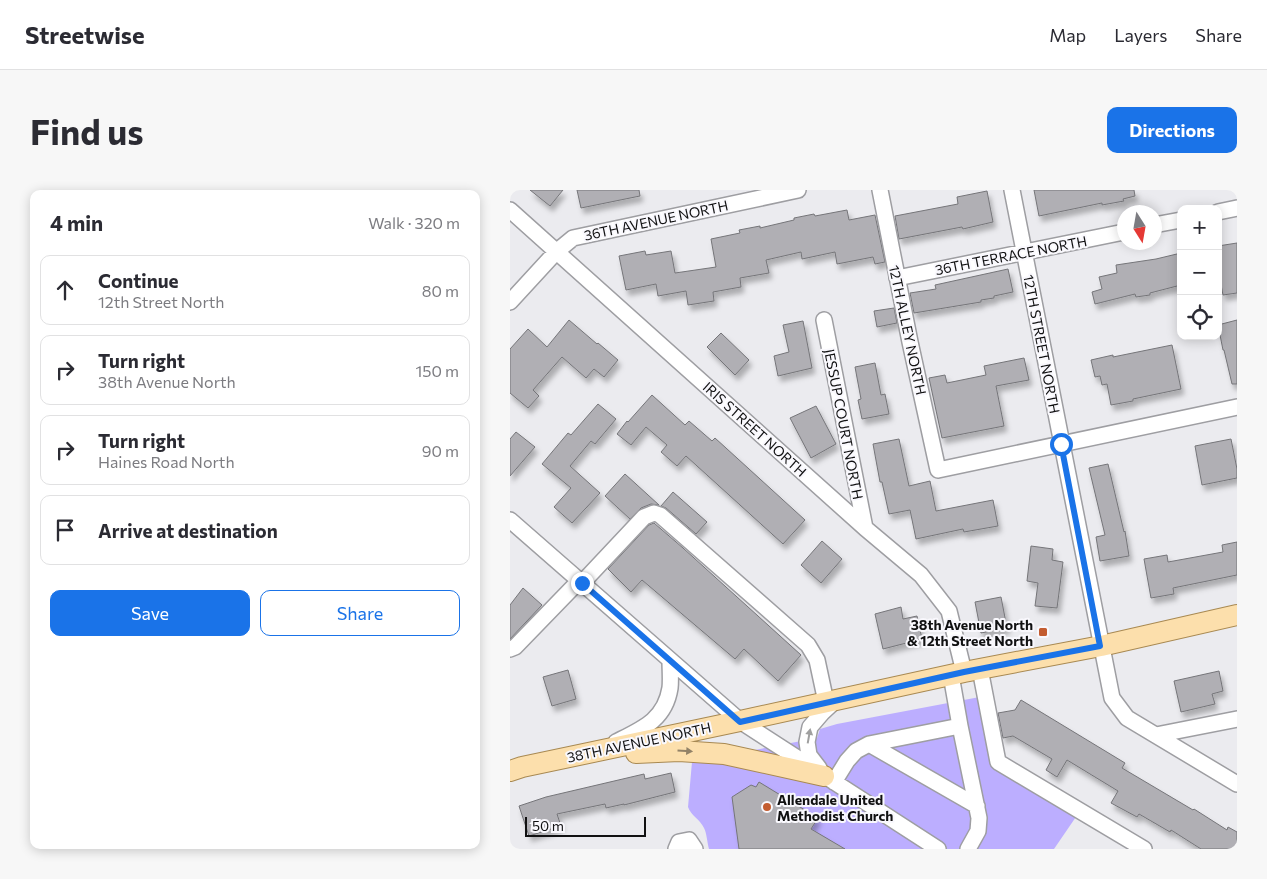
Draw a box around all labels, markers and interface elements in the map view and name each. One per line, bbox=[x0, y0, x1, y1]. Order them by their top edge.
text: Streetwise bbox=[25, 20, 145, 49]
text: Map bbox=[1049, 24, 1086, 46]
text: Layers bbox=[1114, 24, 1167, 46]
text: Share bbox=[1195, 24, 1242, 46]
button: Directions bbox=[1107, 107, 1237, 153]
text: Find us bbox=[30, 109, 144, 152]
street label: 36TH AVENUE NORTH bbox=[582, 196, 730, 244]
north arrow bbox=[1117, 205, 1162, 250]
map controls bbox=[1177, 205, 1222, 340]
button: + bbox=[1177, 205, 1222, 250]
text: 4 min bbox=[50, 210, 103, 235]
text: Walk · 320 m bbox=[368, 213, 460, 232]
street label: 36TH TERRACE NORTH bbox=[934, 232, 1088, 278]
button: − bbox=[1177, 250, 1222, 295]
street label: 12TH ALLEY NORTH bbox=[886, 264, 930, 396]
text: Continue bbox=[98, 269, 178, 292]
street label: 12TH STREET NORTH bbox=[1020, 273, 1064, 415]
icon: ahead bbox=[51, 276, 79, 304]
text: 80 m bbox=[422, 281, 459, 300]
text: 12th Street North bbox=[98, 292, 225, 311]
button: locate bbox=[1177, 295, 1222, 340]
street label: JESSUP COURT NORTH bbox=[821, 347, 867, 501]
text: Turn right bbox=[98, 349, 185, 372]
icon: right bbox=[51, 356, 79, 384]
text: 150 m bbox=[416, 361, 459, 380]
text: 38th Avenue North bbox=[98, 372, 236, 391]
street label: IRIS STREET NORTH bbox=[700, 378, 810, 480]
text: Turn right bbox=[98, 429, 185, 452]
route start bbox=[1050, 433, 1073, 456]
icon: right bbox=[51, 436, 79, 464]
text: 90 m bbox=[422, 441, 459, 460]
text: Haines Road North bbox=[98, 452, 235, 471]
icon: arrive bbox=[51, 516, 79, 544]
text: Arrive at destination bbox=[98, 519, 278, 542]
route end bbox=[571, 572, 594, 595]
button: Save bbox=[50, 590, 250, 636]
button: Share bbox=[260, 590, 460, 636]
place label: 38th Avenue North & 12th Street North bbox=[907, 616, 1033, 649]
marker: 38th Avenue North & 12th Street North bbox=[1037, 626, 1049, 638]
street label: 38TH AVENUE NORTH bbox=[565, 718, 713, 766]
one-way arrow bbox=[805, 727, 813, 743]
one-way arrow bbox=[677, 748, 693, 756]
place label: Allendale United Methodist Church bbox=[777, 791, 893, 824]
marker: Allendale United Methodist Church bbox=[761, 801, 773, 813]
scale bar bbox=[525, 814, 646, 837]
text: 50 m bbox=[532, 817, 564, 834]

